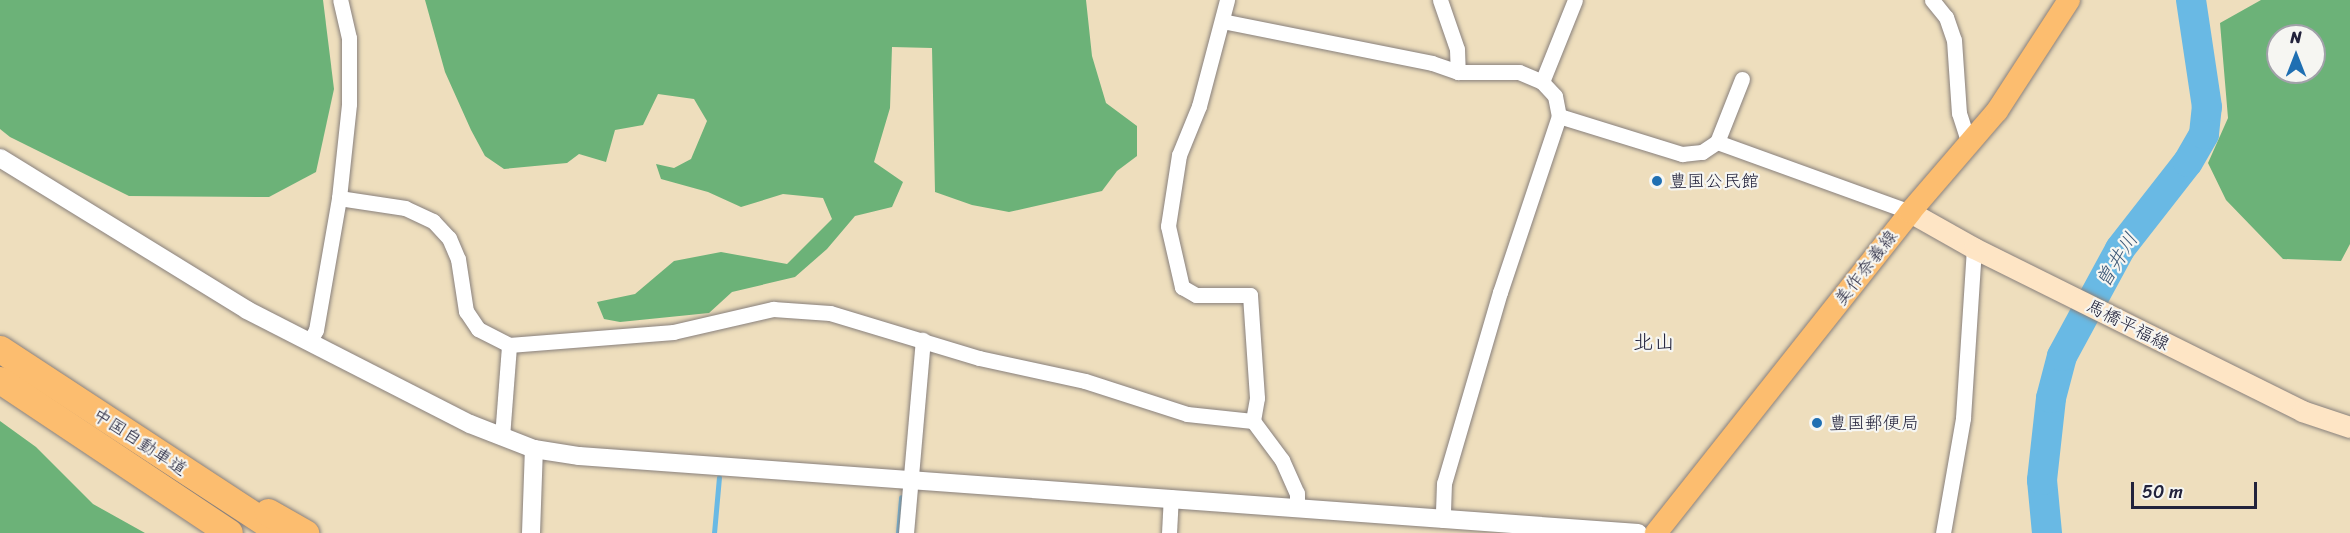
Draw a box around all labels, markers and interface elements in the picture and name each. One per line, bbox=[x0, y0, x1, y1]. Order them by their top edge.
text: N bbox=[2290, 23, 2302, 52]
north arrow bbox=[2266, 24, 2326, 84]
place label: 豊国公民館 bbox=[1669, 170, 1759, 192]
marker: 豊国公民館 bbox=[1650, 174, 1664, 188]
street label: 美作奈義線 bbox=[1830, 226, 1902, 310]
water label: 曽井川 bbox=[2091, 228, 2143, 292]
street label: 馬橋平福線 bbox=[2083, 295, 2173, 355]
district label: 北山 bbox=[1633, 329, 1675, 355]
street label: 中国自動車道 bbox=[89, 404, 191, 480]
place label: 豊国郵便局 bbox=[1829, 412, 1919, 434]
marker: 豊国郵便局 bbox=[1810, 416, 1824, 430]
scale bar bbox=[2134, 470, 2260, 508]
text: 50 m bbox=[2142, 476, 2183, 508]

